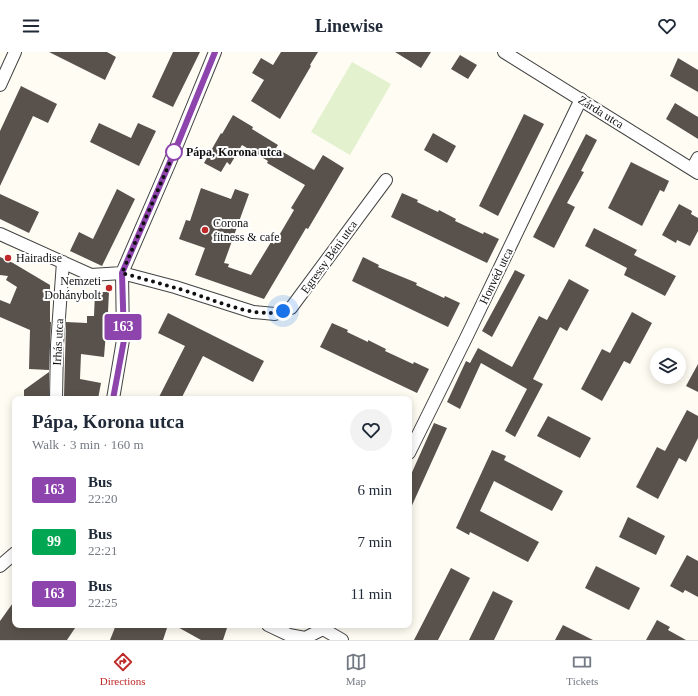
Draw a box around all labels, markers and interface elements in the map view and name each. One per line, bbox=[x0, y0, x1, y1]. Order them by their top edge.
icon: menu bbox=[20, 15, 42, 37]
icon: heart bbox=[656, 15, 678, 37]
text: Linewise bbox=[315, 16, 383, 36]
street label: Zárda utca bbox=[576, 93, 627, 132]
marker: Pápa, Korona utca bbox=[165, 143, 183, 161]
place label: Pápa, Korona utca bbox=[186, 145, 282, 159]
place label: Corona fitness & cafe bbox=[213, 216, 280, 244]
street label: Egressy Béni utca bbox=[298, 217, 361, 296]
marker: Corona fitness & cafe bbox=[200, 225, 210, 235]
street label: Honvéd utca bbox=[476, 245, 516, 306]
place label: Hairadise bbox=[16, 251, 62, 265]
marker: Hairadise bbox=[3, 253, 13, 263]
place label: Nemzeti Dohánybolt bbox=[44, 274, 102, 302]
marker: Nemzeti Dohánybolt bbox=[104, 283, 114, 293]
your location bbox=[273, 301, 293, 321]
line badge: 163 bbox=[100, 314, 146, 340]
street label: Irhás utca bbox=[50, 318, 66, 366]
text: 163 bbox=[113, 319, 134, 334]
map controls bbox=[650, 348, 686, 384]
button: layers bbox=[650, 348, 686, 384]
button: heart bbox=[350, 409, 392, 451]
text: Pápa, Korona utca bbox=[32, 411, 184, 432]
text: Walk · 3 min · 160 m bbox=[32, 437, 144, 452]
text: Bus bbox=[88, 474, 112, 490]
text: 163 bbox=[44, 482, 65, 497]
text: 6 min bbox=[357, 482, 392, 498]
text: 22:20 bbox=[88, 491, 118, 506]
text: Bus bbox=[88, 526, 112, 542]
text: 99 bbox=[47, 534, 61, 549]
text: 7 min bbox=[357, 534, 392, 550]
text: 22:21 bbox=[88, 543, 118, 558]
text: Bus bbox=[88, 578, 112, 594]
text: 163 bbox=[44, 586, 65, 601]
text: 11 min bbox=[350, 586, 392, 602]
text: 22:25 bbox=[88, 595, 118, 610]
tab: Directions bbox=[100, 651, 146, 687]
tab: Map bbox=[345, 651, 367, 687]
tab: Tickets bbox=[566, 651, 598, 687]

